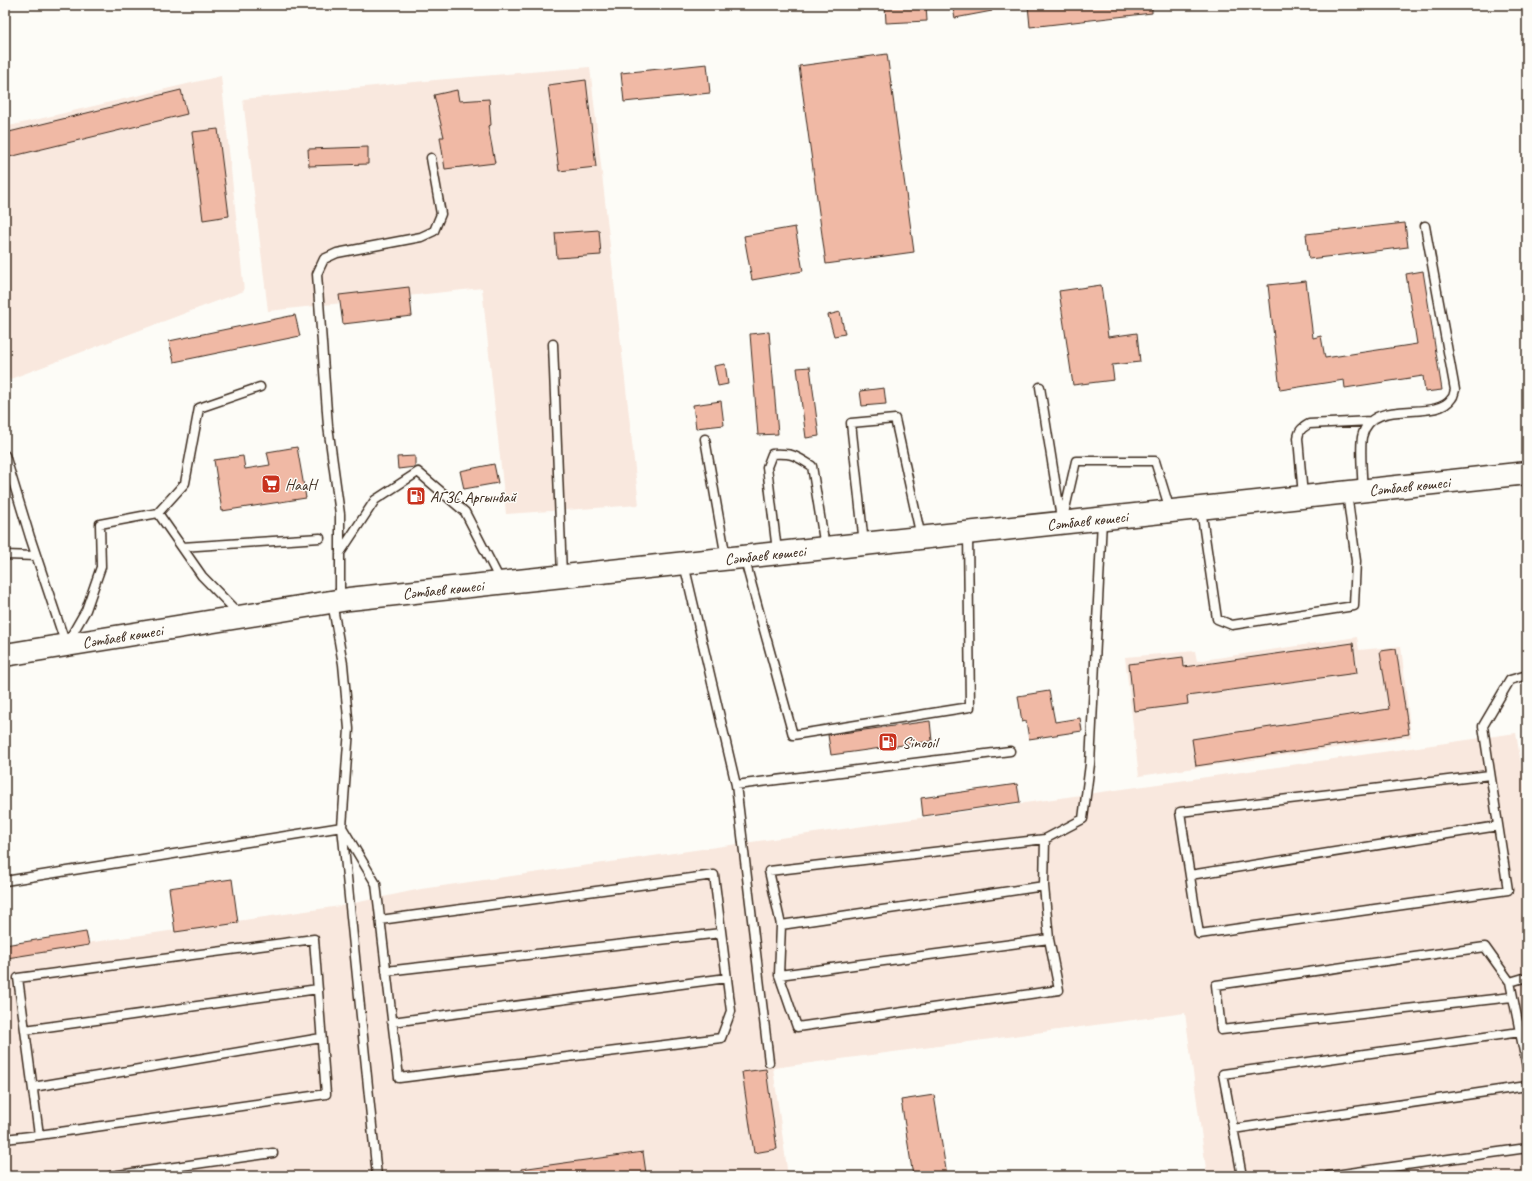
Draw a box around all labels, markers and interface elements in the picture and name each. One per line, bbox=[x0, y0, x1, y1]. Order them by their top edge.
street label: Сәтбаев көшесі bbox=[1368, 472, 1453, 501]
supermarket icon: НааН bbox=[260, 473, 282, 495]
place label: НааН bbox=[285, 475, 319, 495]
fuel station icon: АГЗС Аргынбай bbox=[405, 485, 427, 507]
place label: АГЗС Аргынбай bbox=[430, 487, 517, 507]
street label: Сәтбаев көшесі bbox=[1046, 507, 1131, 535]
street label: Сәтбаев көшесі bbox=[724, 541, 809, 570]
street label: Сәтбаев көшесі bbox=[402, 575, 486, 604]
street label: Сәтбаев көшесі bbox=[81, 620, 166, 653]
fuel station icon: Sinooil bbox=[877, 731, 899, 753]
place label: Sinooil bbox=[902, 733, 941, 753]

